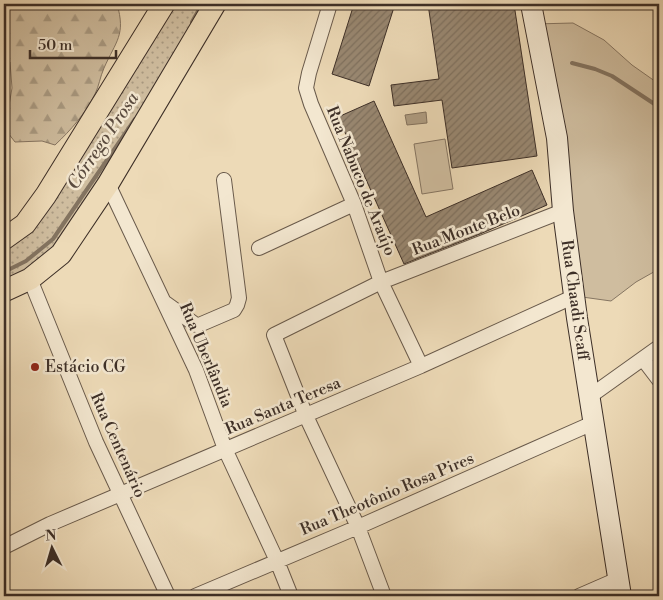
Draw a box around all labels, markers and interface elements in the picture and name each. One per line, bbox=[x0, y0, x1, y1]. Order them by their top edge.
scale bar bbox=[30, 28, 116, 60]
text: 50 m bbox=[38, 36, 72, 55]
water label: Córrego Prosa bbox=[62, 87, 145, 194]
street label: Rua Nabuco de Araújo bbox=[322, 103, 400, 259]
street label: Rua Monte Belo bbox=[409, 200, 523, 260]
street label: Rua Chaadi Scaff bbox=[557, 238, 593, 362]
street label: Rua Uberlândia bbox=[175, 300, 237, 411]
place label: Estácio CG bbox=[45, 357, 126, 377]
marker: Estácio CG bbox=[29, 361, 41, 373]
street label: Rua Santa Teresa bbox=[222, 372, 345, 439]
street label: Rua Centenário bbox=[86, 389, 150, 501]
street label: Rua Theotônio Rosa Pires bbox=[297, 448, 477, 540]
north arrow bbox=[28, 522, 78, 572]
text: N bbox=[45, 527, 57, 545]

